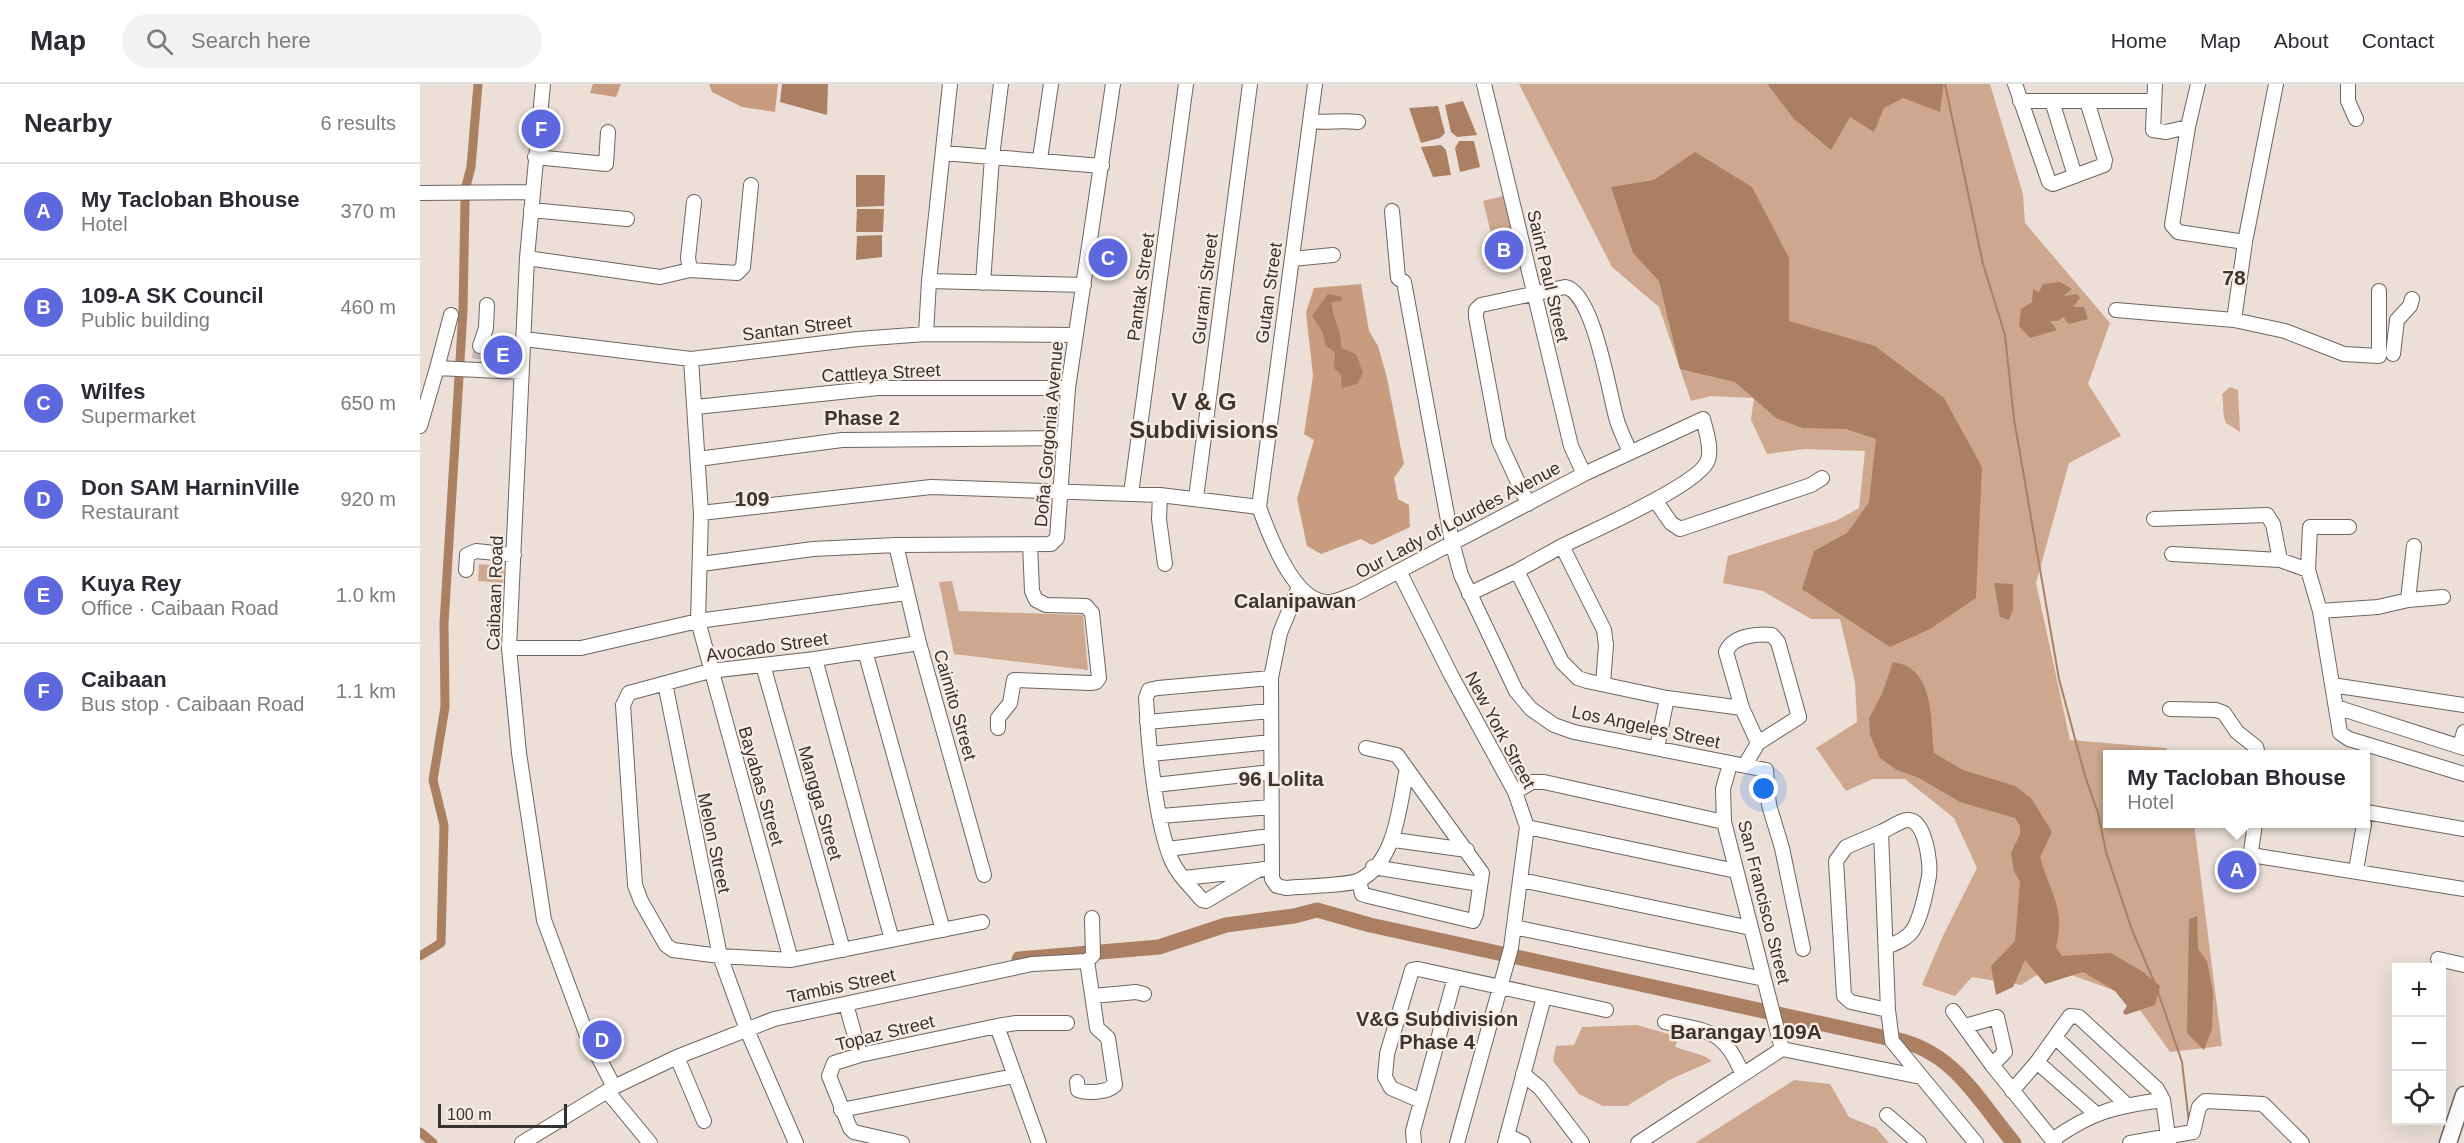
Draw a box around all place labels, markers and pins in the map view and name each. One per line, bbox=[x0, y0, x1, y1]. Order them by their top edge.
pin: F bbox=[522, 106, 560, 152]
pin: B bbox=[1484, 228, 1524, 272]
pin: C bbox=[1088, 236, 1128, 280]
pin: E bbox=[484, 332, 523, 378]
pin: A bbox=[2218, 848, 2256, 892]
pin: D bbox=[582, 1018, 621, 1062]

